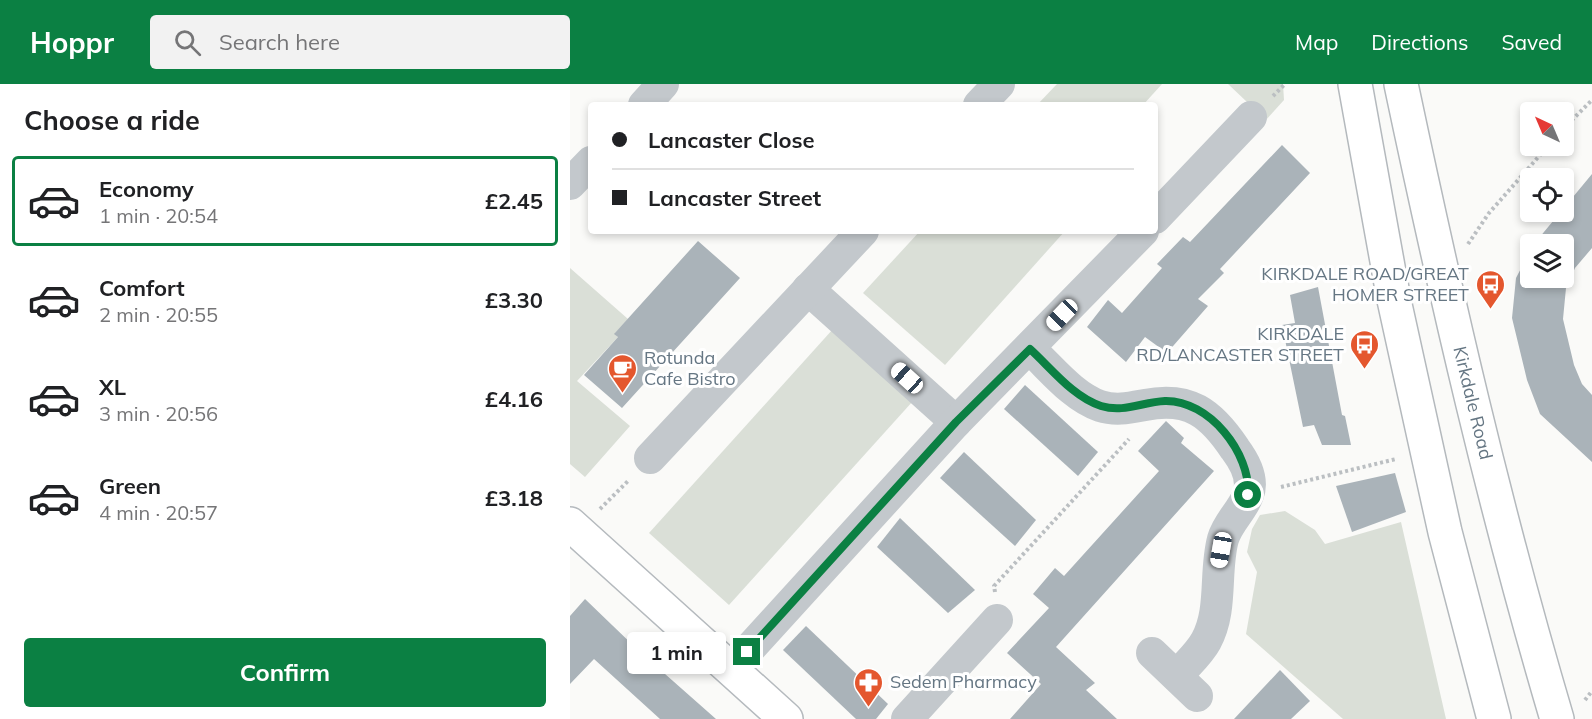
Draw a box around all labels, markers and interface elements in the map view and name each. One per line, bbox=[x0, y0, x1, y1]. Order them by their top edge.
search box bbox=[150, 15, 570, 69]
text: Hoppr bbox=[30, 25, 114, 60]
icon: search bbox=[171, 26, 204, 59]
text: Search here bbox=[219, 28, 340, 56]
text: Map bbox=[1295, 29, 1338, 55]
text: Directions bbox=[1371, 29, 1468, 55]
text: Saved bbox=[1501, 29, 1562, 55]
north arrow bbox=[1520, 102, 1574, 156]
map controls bbox=[1520, 102, 1574, 288]
text: Choose a ride bbox=[24, 103, 200, 137]
text: Lancaster Close bbox=[648, 126, 815, 154]
button: locate bbox=[1520, 168, 1574, 222]
icon: car bbox=[27, 174, 81, 228]
text: Economy bbox=[99, 175, 194, 203]
text: Lancaster Street bbox=[648, 184, 821, 212]
text: £2.45 bbox=[485, 187, 543, 215]
text: 1 min · 20:54 bbox=[99, 203, 218, 228]
button: layers bbox=[1520, 234, 1574, 288]
place label: KIRKDALE ROAD/GREAT HOMER STREET bbox=[1261, 262, 1469, 306]
bus stop icon: KIRKDALE ROAD/GREAT HOMER STREET bbox=[1474, 268, 1506, 310]
icon: car bbox=[27, 273, 81, 327]
text: Comfort bbox=[99, 274, 185, 302]
text: £3.30 bbox=[485, 286, 543, 314]
car bbox=[1043, 296, 1081, 334]
text: 2 min · 20:55 bbox=[99, 302, 218, 327]
place label: KIRKDALE RD/LANCASTER STREET bbox=[1136, 322, 1344, 366]
bus stop icon: KIRKDALE RD/LANCASTER STREET bbox=[1349, 328, 1381, 370]
street label: Kirkdale Road bbox=[1449, 344, 1498, 462]
place label: Rotunda Cafe Bistro bbox=[644, 346, 736, 390]
cafe icon: Rotunda Cafe Bistro bbox=[607, 352, 639, 394]
car bbox=[888, 359, 926, 397]
icon: car bbox=[27, 372, 81, 426]
text: XL bbox=[99, 373, 126, 401]
text: £4.16 bbox=[485, 385, 543, 413]
text: 3 min · 20:56 bbox=[99, 401, 218, 426]
icon: car bbox=[27, 471, 81, 525]
text: Green bbox=[99, 472, 161, 500]
route start bbox=[1234, 481, 1261, 508]
text: £3.18 bbox=[485, 484, 543, 512]
text: 4 min · 20:57 bbox=[99, 500, 218, 525]
car bbox=[1209, 531, 1233, 569]
callout: 1 min bbox=[627, 631, 726, 673]
button: Confirm bbox=[24, 638, 546, 707]
route end bbox=[733, 638, 760, 665]
text: 1 min bbox=[650, 640, 703, 665]
pharmacy icon: Sedem Pharmacy bbox=[853, 666, 885, 708]
place label: Sedem Pharmacy bbox=[890, 670, 1037, 693]

